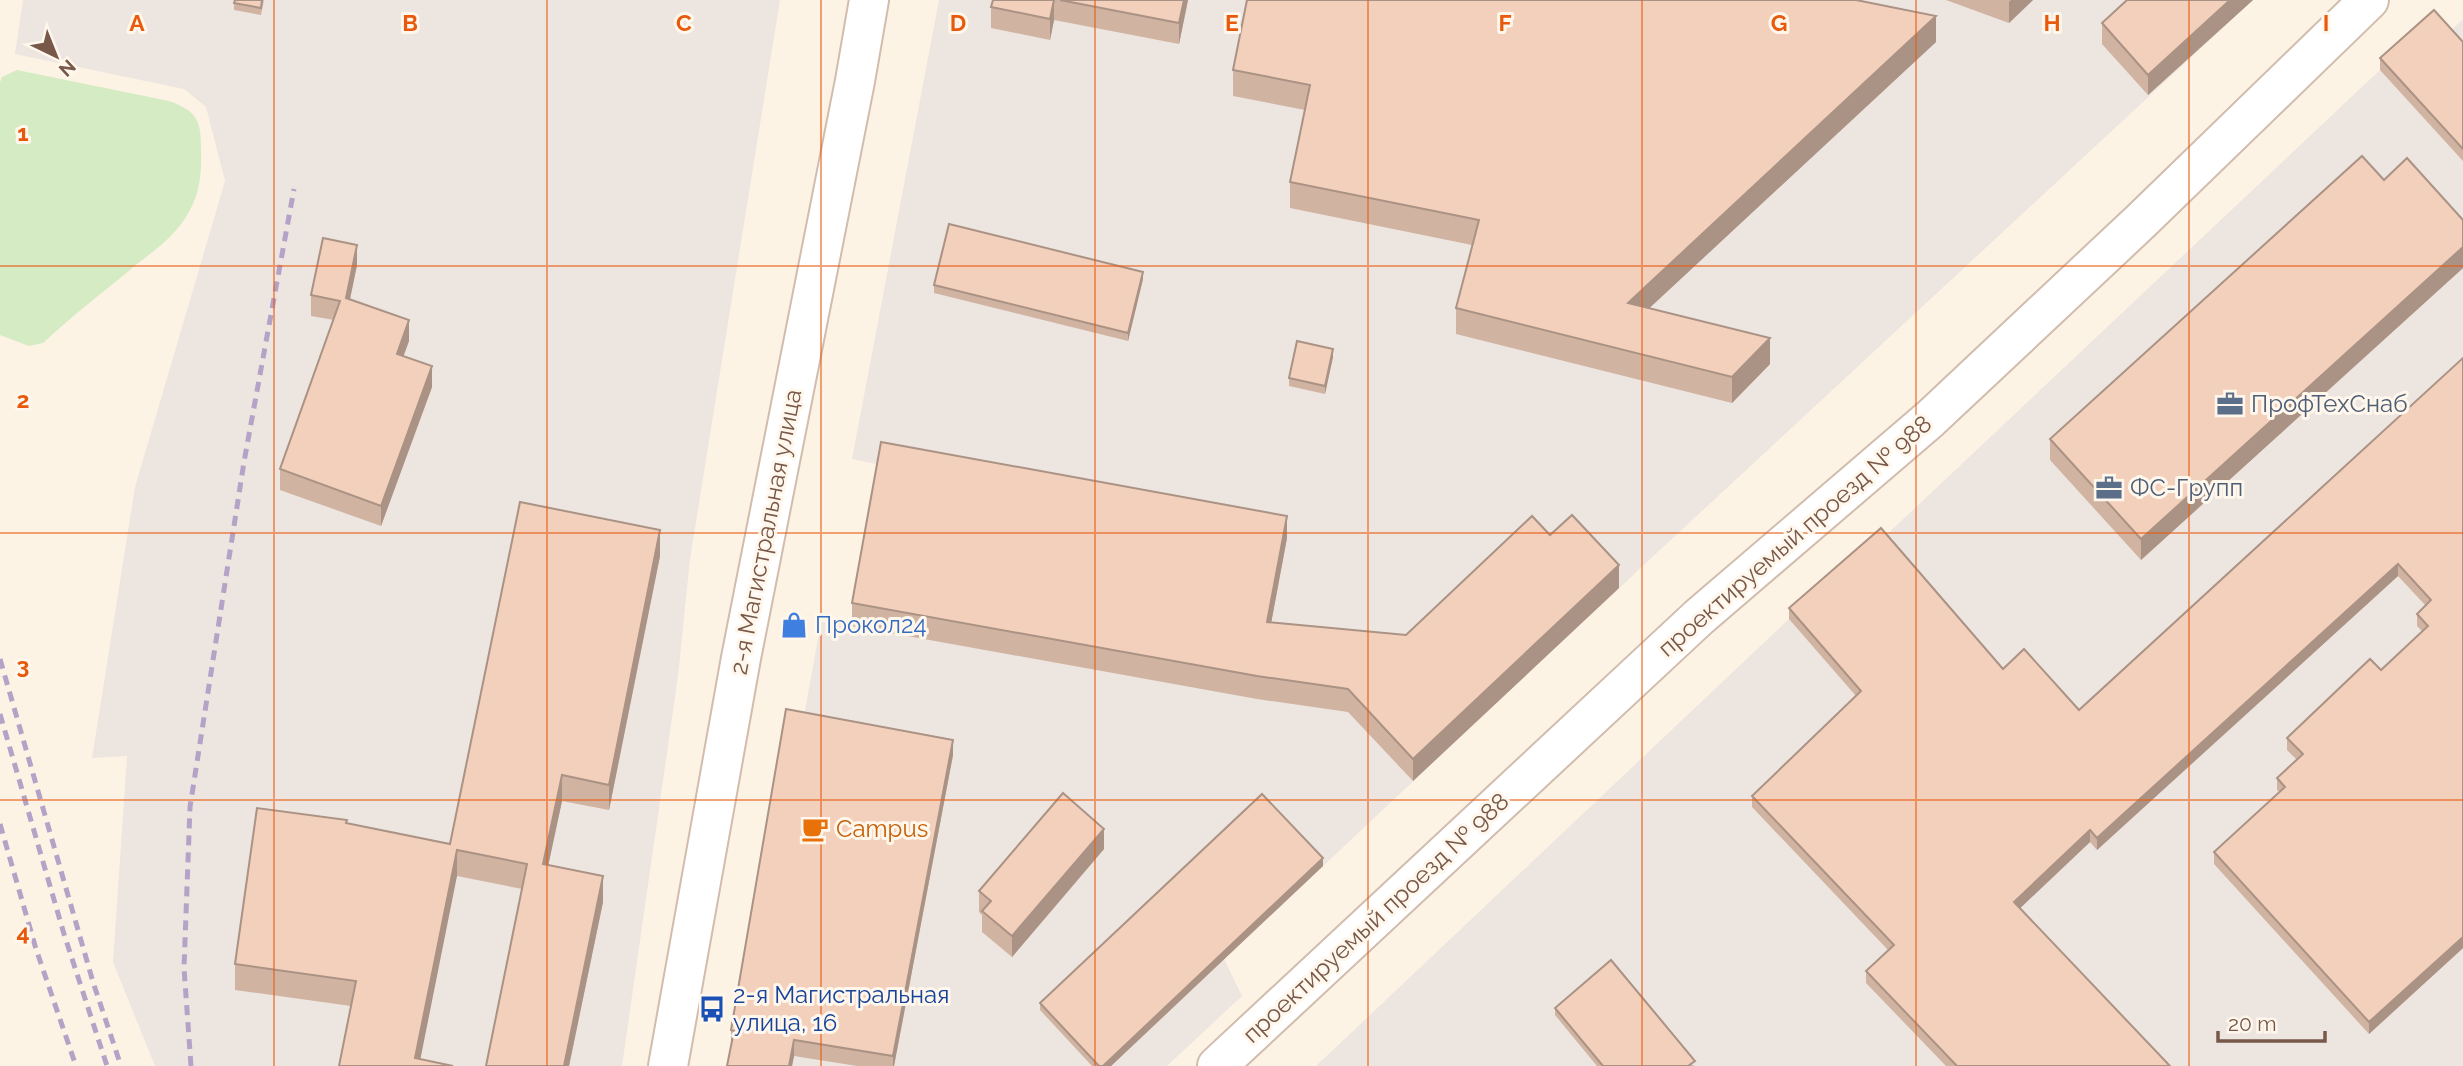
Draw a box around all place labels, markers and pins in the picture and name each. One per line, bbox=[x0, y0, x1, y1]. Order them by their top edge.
office icon: ПрофТехСнаб bbox=[2215, 389, 2245, 419]
place label: ПрофТехСнаб bbox=[2251, 389, 2408, 418]
office icon: ФС-Групп bbox=[2094, 473, 2124, 503]
place label: ФС-Групп bbox=[2130, 473, 2243, 502]
shop icon: Прокол24 bbox=[779, 610, 809, 640]
place label: Прокол24 bbox=[815, 610, 927, 639]
cafe icon: Campus bbox=[800, 814, 830, 844]
place label: Campus bbox=[836, 814, 928, 843]
place label: 2-я Магистральная улица, 16 bbox=[733, 980, 950, 1037]
bus stop icon: 2-я Магистральная улица, 16 bbox=[697, 994, 727, 1024]

